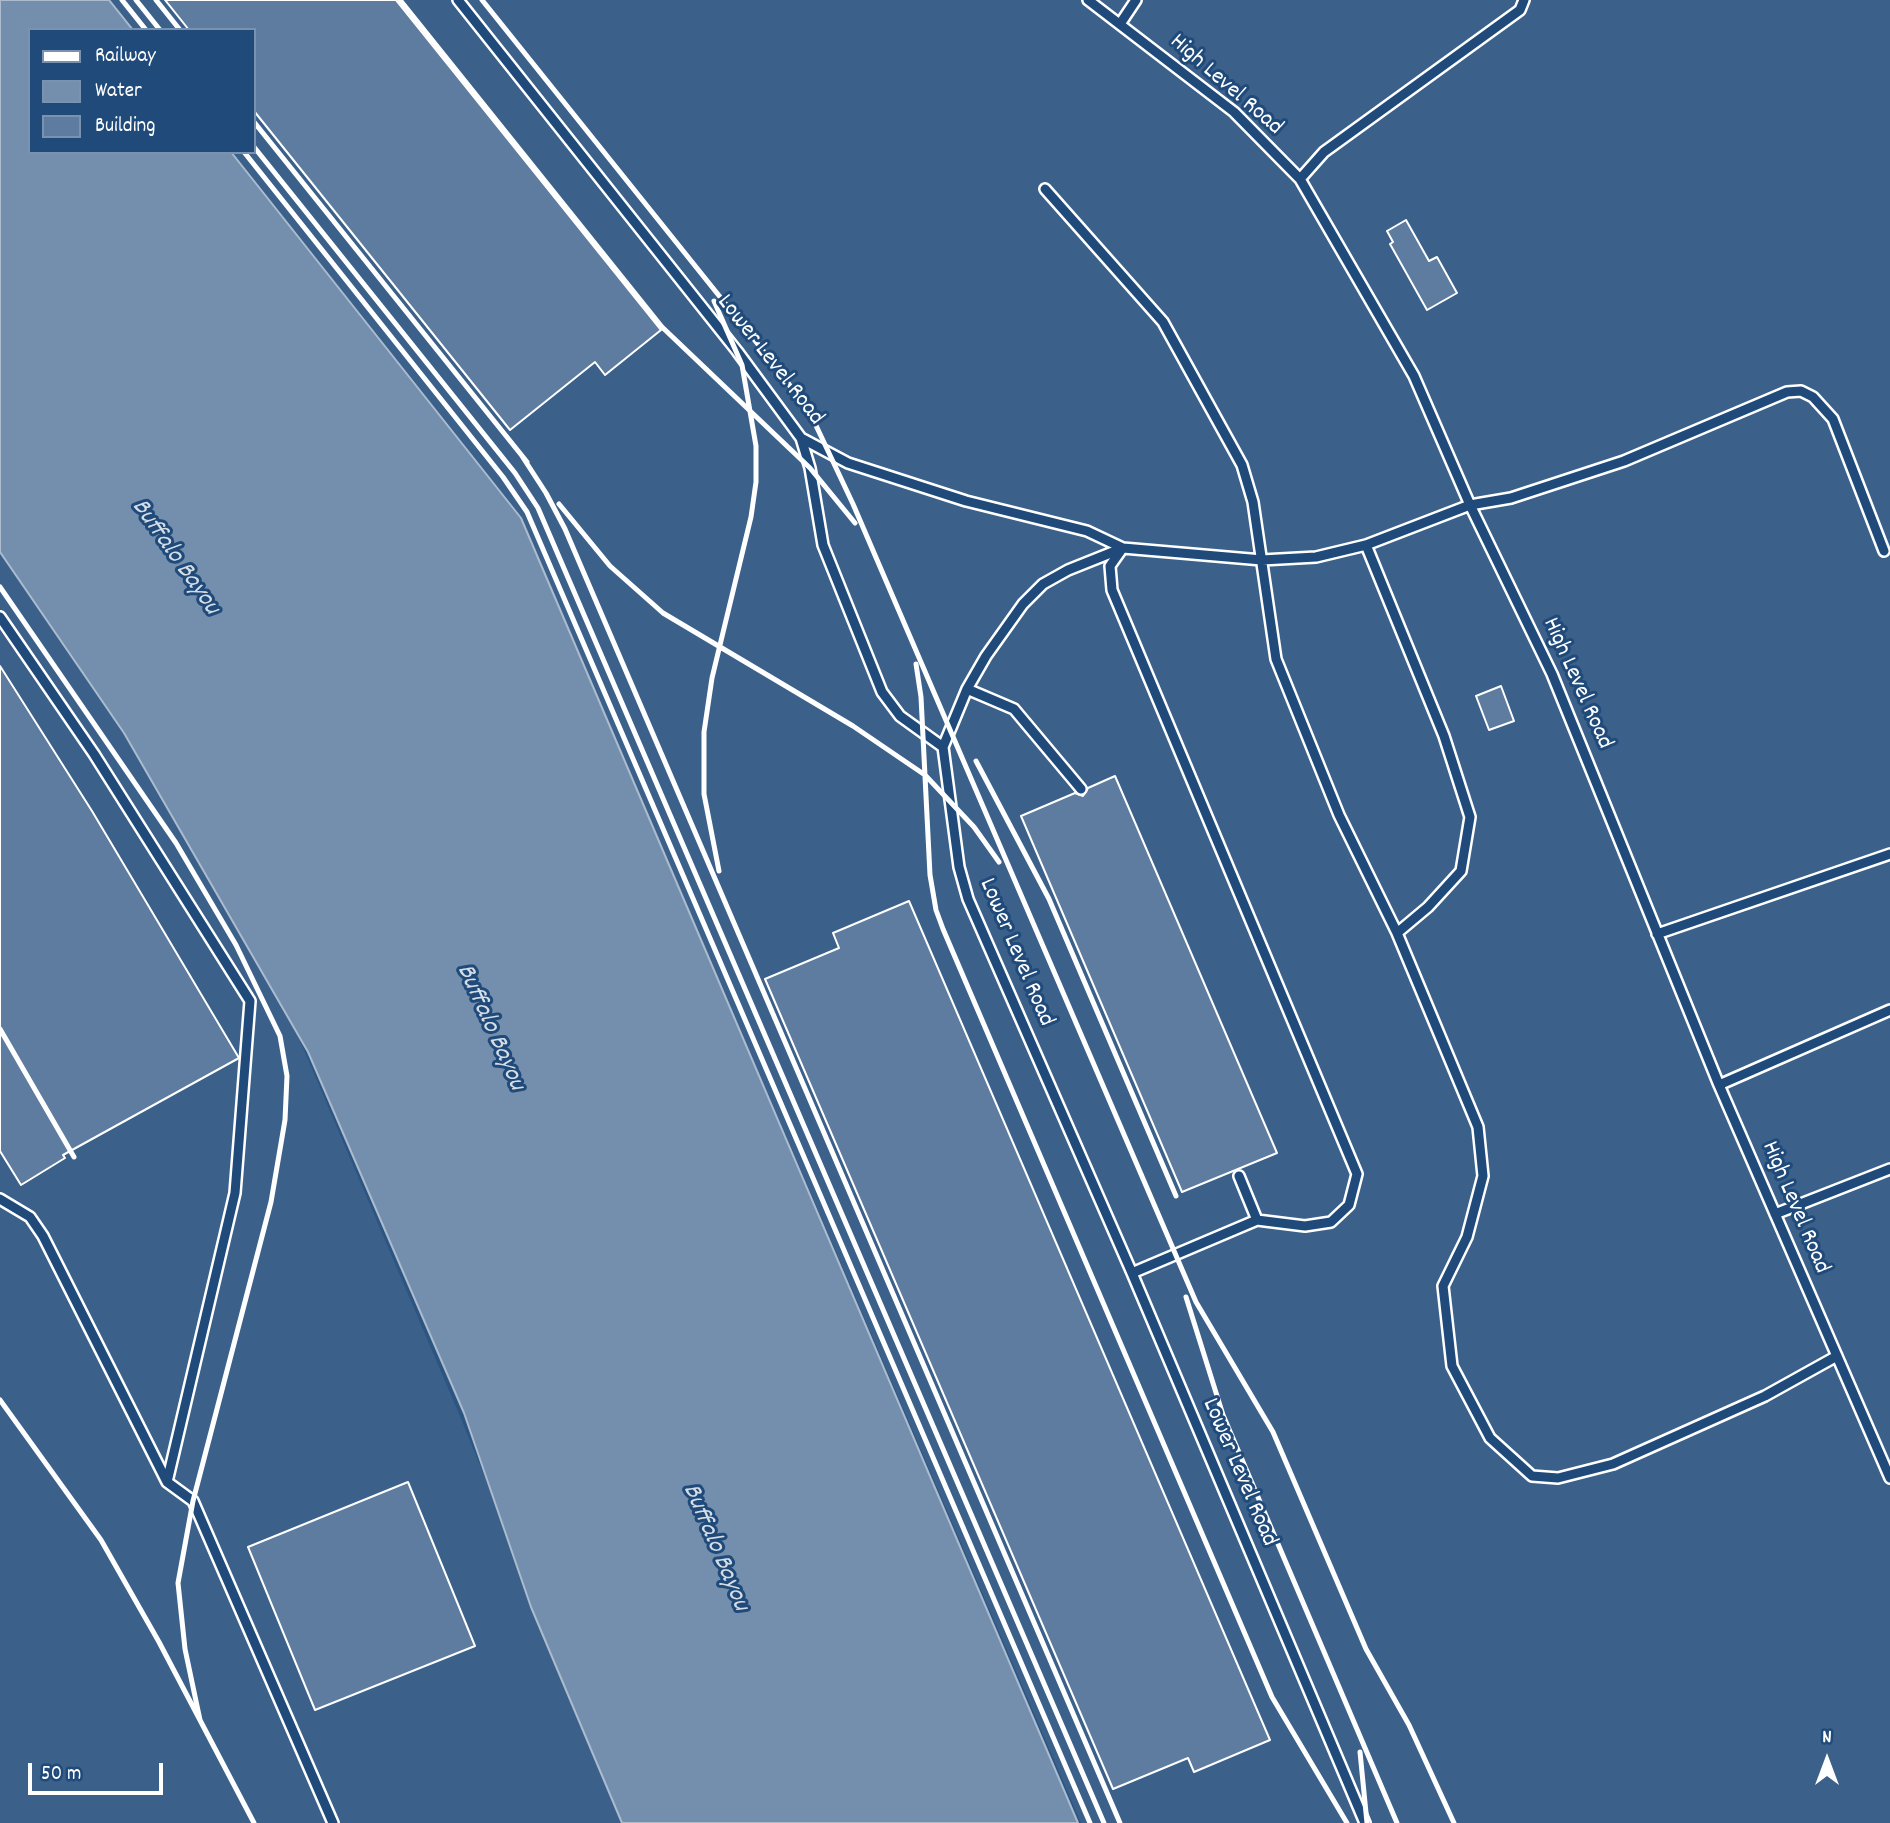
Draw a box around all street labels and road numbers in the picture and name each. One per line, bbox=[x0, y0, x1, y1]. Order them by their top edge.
street label: High Level Road bbox=[1162, 29, 1288, 143]
street label: Lower Level Road bbox=[709, 290, 829, 432]
street label: High Level Road bbox=[1534, 614, 1618, 754]
street label: Lower Level Road bbox=[971, 875, 1059, 1031]
street label: High Level Road bbox=[1753, 1138, 1835, 1278]
street label: Lower Level Road bbox=[1194, 1395, 1282, 1551]

